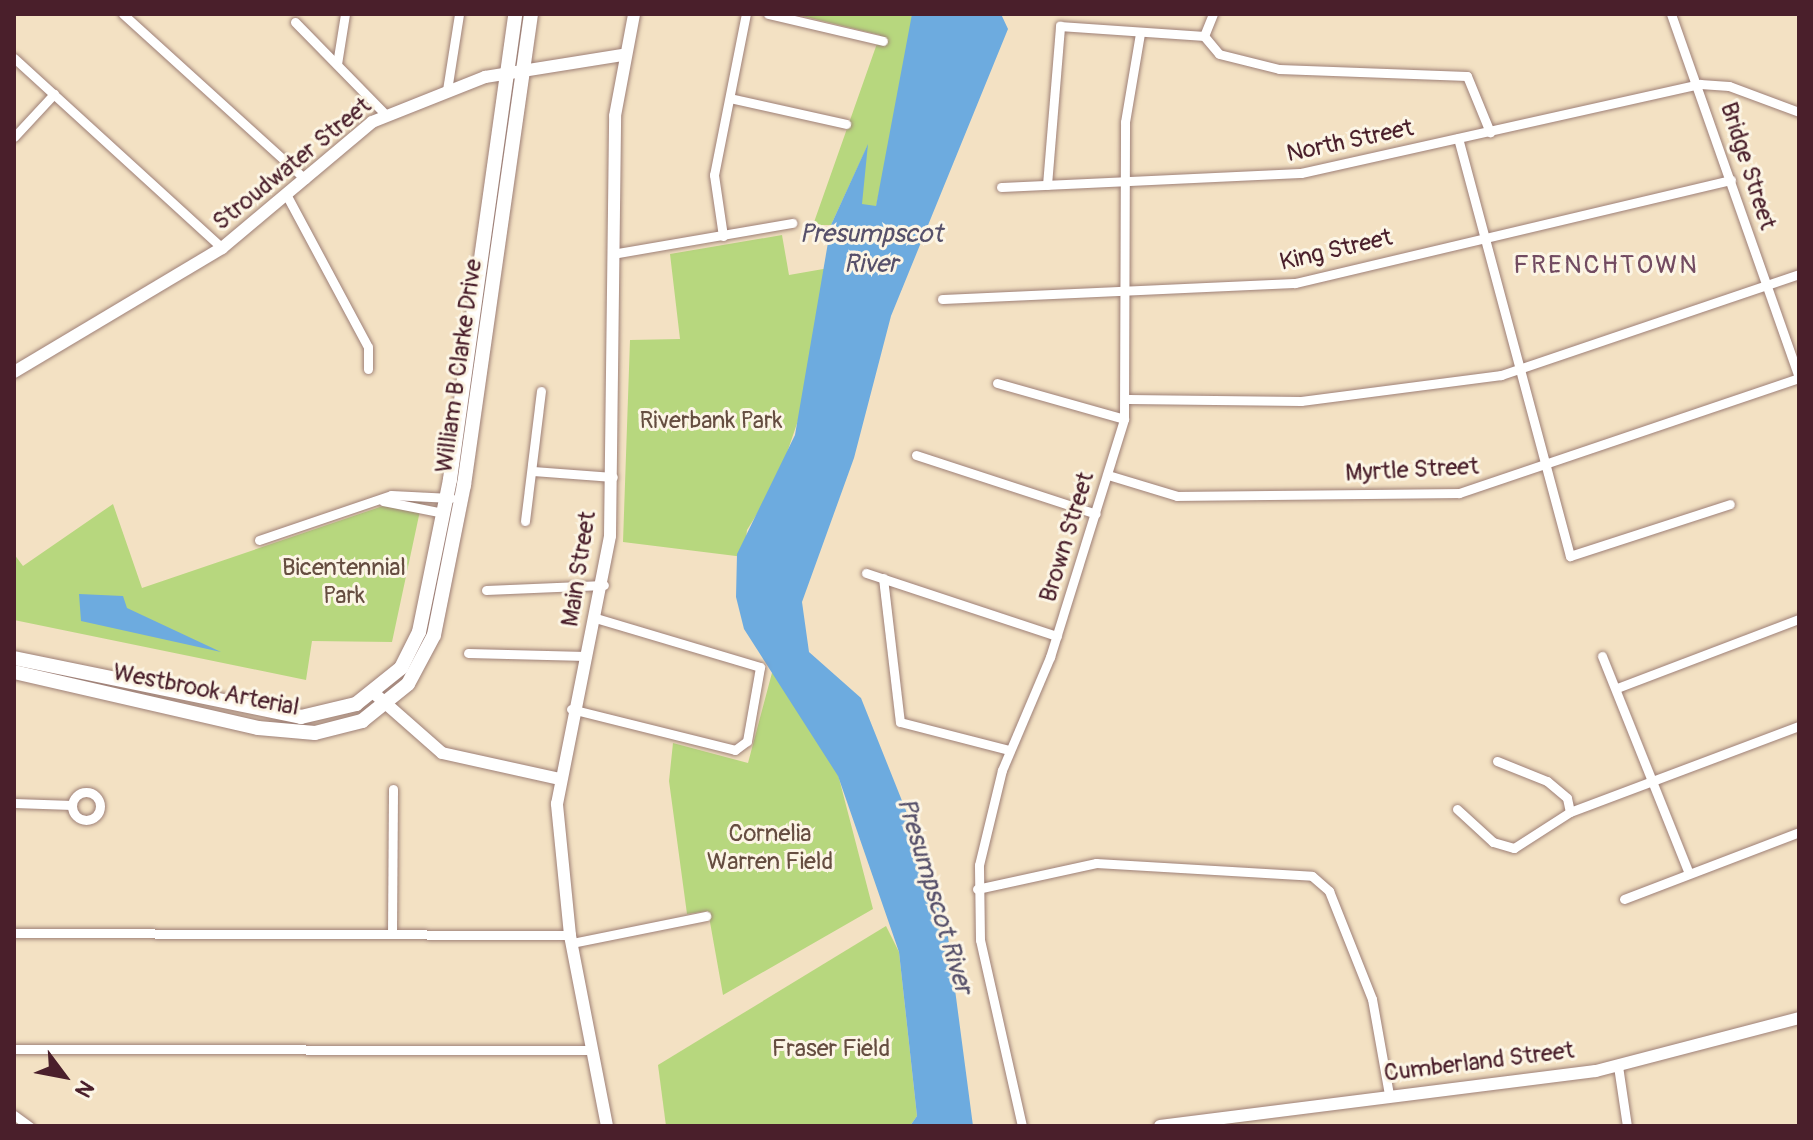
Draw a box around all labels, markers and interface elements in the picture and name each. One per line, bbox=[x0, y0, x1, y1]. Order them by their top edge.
street label: Stroudwater Street bbox=[207, 91, 377, 237]
street label: Bridge Street bbox=[1714, 99, 1782, 233]
street label: North Street bbox=[1284, 114, 1416, 168]
water label: Presumpscot River bbox=[799, 219, 943, 280]
street label: King Street bbox=[1277, 223, 1395, 277]
district label: FRENCHTOWN bbox=[1513, 250, 1699, 282]
street label: William B Clarke Drive bbox=[430, 257, 488, 475]
park label: Riverbank Park bbox=[639, 407, 783, 435]
street label: Myrtle Street bbox=[1345, 452, 1479, 488]
street label: Brown Street bbox=[1034, 469, 1100, 605]
street label: Main Street bbox=[556, 509, 602, 629]
park label: Bicentennial Park bbox=[282, 554, 406, 610]
street label: Westbrook Arterial bbox=[111, 658, 301, 722]
water label: Presumpscot River bbox=[889, 794, 979, 998]
park label: Cornelia Warren Field bbox=[707, 820, 833, 876]
park label: Fraser Field bbox=[772, 1035, 890, 1063]
north arrow bbox=[24, 1036, 104, 1116]
street label: Cumberland Street bbox=[1382, 1036, 1576, 1088]
text: N bbox=[69, 1075, 100, 1102]

